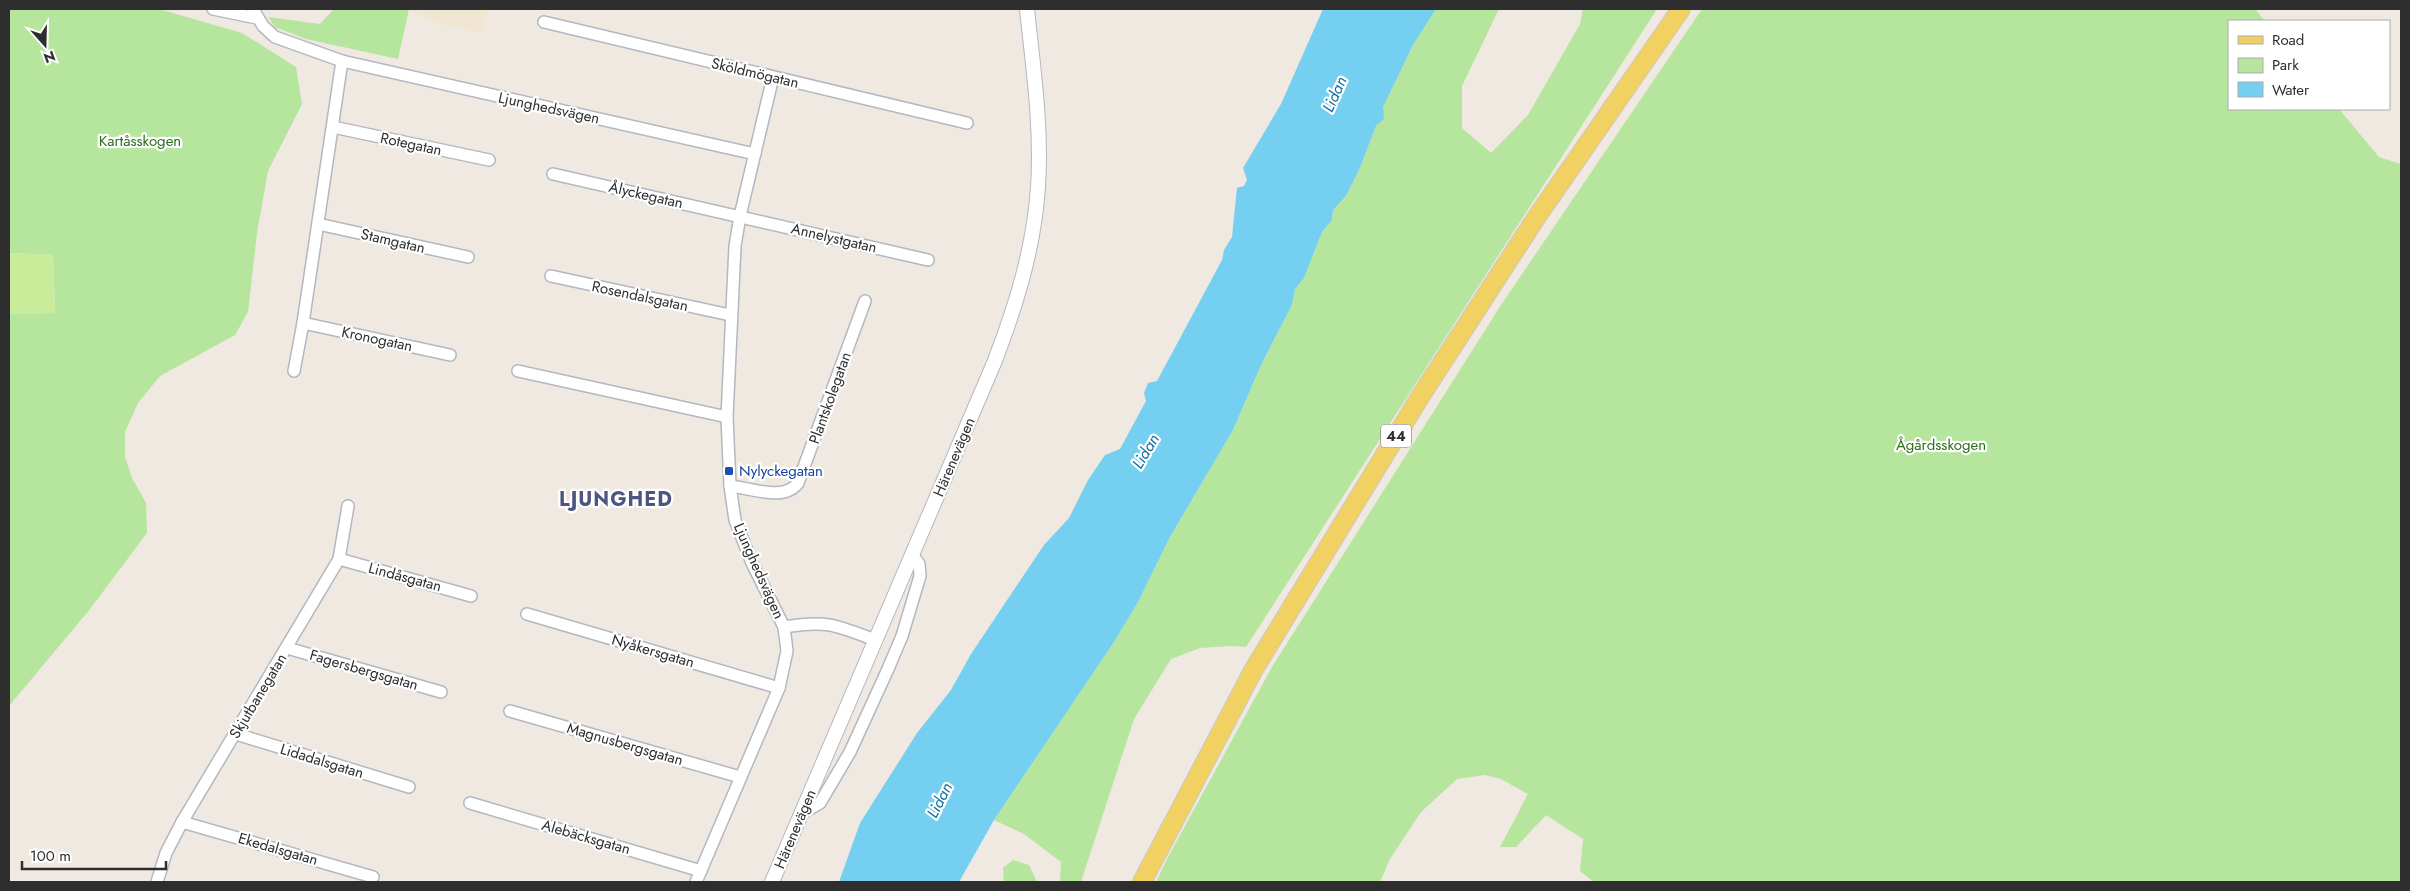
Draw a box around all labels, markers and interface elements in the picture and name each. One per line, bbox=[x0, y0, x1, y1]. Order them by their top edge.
north arrow bbox=[20, 20, 70, 70]
legend bbox=[2228, 20, 2390, 110]
text: Road bbox=[2272, 29, 2304, 51]
text: N bbox=[41, 46, 58, 69]
street label: Sköldmögatan bbox=[709, 52, 801, 94]
text: Park bbox=[2272, 54, 2299, 76]
water label: Lidan bbox=[1316, 73, 1352, 116]
text: Water bbox=[2272, 79, 2310, 101]
street label: Ljunghedsvägen bbox=[496, 87, 602, 129]
street label: Rotegatan bbox=[378, 127, 444, 161]
park label: Kartåsskogen bbox=[99, 130, 181, 152]
street label: Ålyckegatan bbox=[607, 176, 685, 214]
street label: Annelystgatan bbox=[789, 217, 879, 259]
street label: Stamgatan bbox=[359, 223, 427, 259]
street label: Rosendalsgatan bbox=[590, 275, 690, 317]
street label: Kronogatan bbox=[339, 321, 415, 357]
street label: Plantskolegatan bbox=[803, 349, 857, 447]
street label: Härenevägen bbox=[927, 414, 981, 500]
road number: 44 bbox=[1381, 424, 1411, 448]
water label: Lidan bbox=[1126, 430, 1165, 473]
park label: Ågårdsskogen bbox=[1896, 434, 1986, 456]
place label: Nylyckegatan bbox=[739, 460, 823, 482]
marker: Nylyckegatan bbox=[723, 465, 735, 477]
district label: LJUNGHED bbox=[559, 485, 673, 514]
street label: Ljunghedsvägen bbox=[728, 519, 790, 623]
street label: Lindåsgatan bbox=[366, 557, 444, 597]
street label: Nyåkersgatan bbox=[609, 629, 697, 673]
street label: Fagersbergsgatan bbox=[307, 644, 421, 696]
street label: Skjutbanegatan bbox=[224, 649, 292, 743]
street label: Magnusbergsgatan bbox=[564, 717, 686, 771]
street label: Lidadalsgatan bbox=[278, 738, 366, 784]
water label: Lidan bbox=[921, 779, 958, 822]
street label: Härenevägen bbox=[768, 786, 822, 872]
street label: Alebäcksgatan bbox=[539, 814, 633, 860]
street label: Ekedalsgatan bbox=[236, 827, 320, 871]
scale bar bbox=[22, 838, 166, 870]
text: 100 m bbox=[30, 845, 71, 867]

